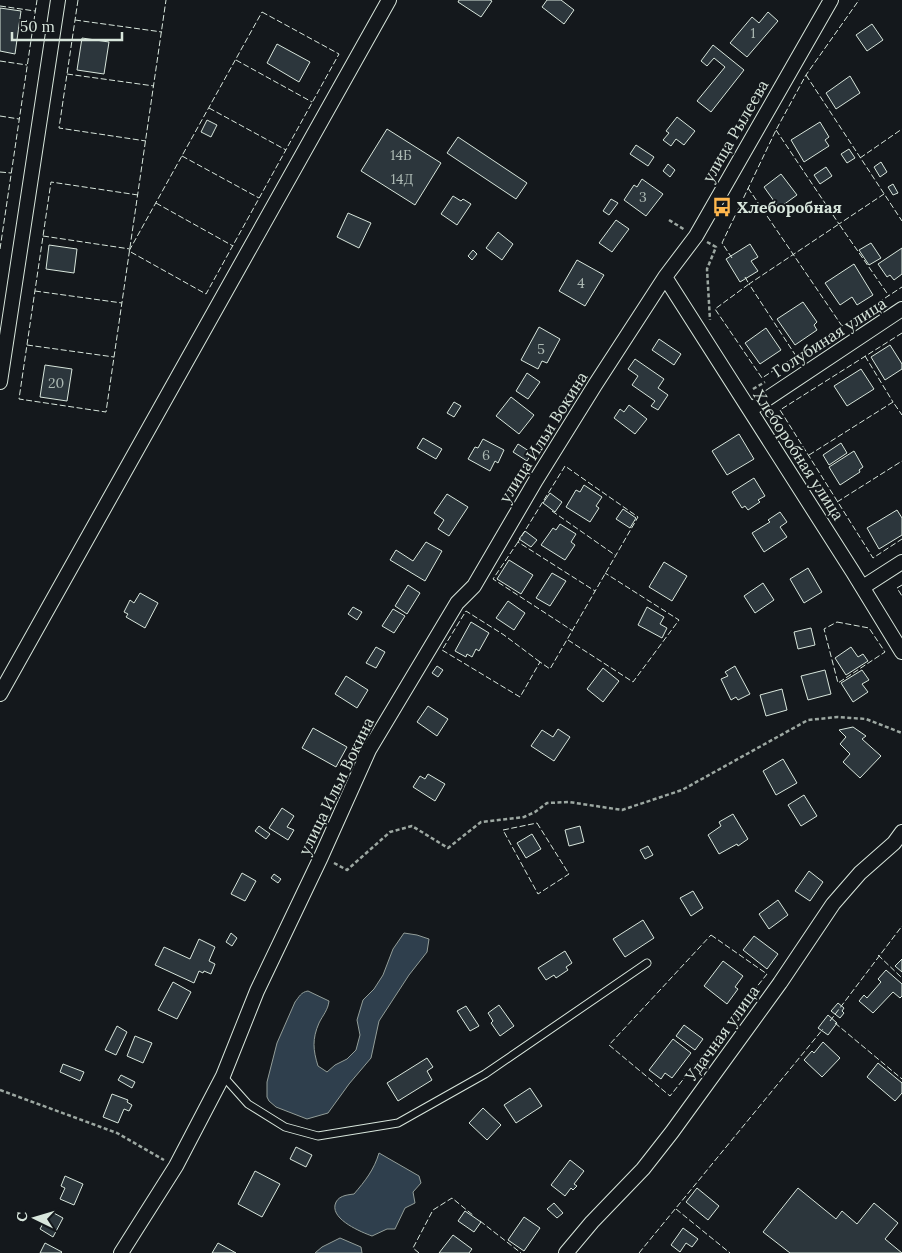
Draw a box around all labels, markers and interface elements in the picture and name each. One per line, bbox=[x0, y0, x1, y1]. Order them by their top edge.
scale bar bbox=[12, 10, 122, 42]
text: 50 m bbox=[20, 17, 55, 36]
house number: 1 bbox=[750, 24, 756, 42]
street label: улица Рылеева bbox=[698, 76, 772, 186]
house number: 14Б bbox=[390, 146, 412, 164]
house number: 14Д bbox=[391, 170, 414, 188]
house number: 3 bbox=[639, 188, 647, 206]
bus stop icon: Хлеборобная bbox=[711, 196, 733, 218]
place label: Хлеборобная bbox=[737, 197, 842, 217]
house number: 4 bbox=[577, 274, 585, 292]
street label: Голубиная улица bbox=[768, 293, 890, 381]
house number: 5 bbox=[537, 340, 545, 358]
street label: улица Ильи Вокина bbox=[495, 368, 591, 506]
house number: 20 bbox=[48, 374, 64, 392]
street label: Хлеборобная улица bbox=[749, 386, 849, 524]
house number: 6 bbox=[482, 446, 490, 464]
street label: улица Ильи Вокина bbox=[294, 714, 378, 858]
street label: Удачная улица bbox=[680, 981, 763, 1086]
north arrow bbox=[10, 1193, 60, 1243]
text: С bbox=[13, 1211, 31, 1222]

